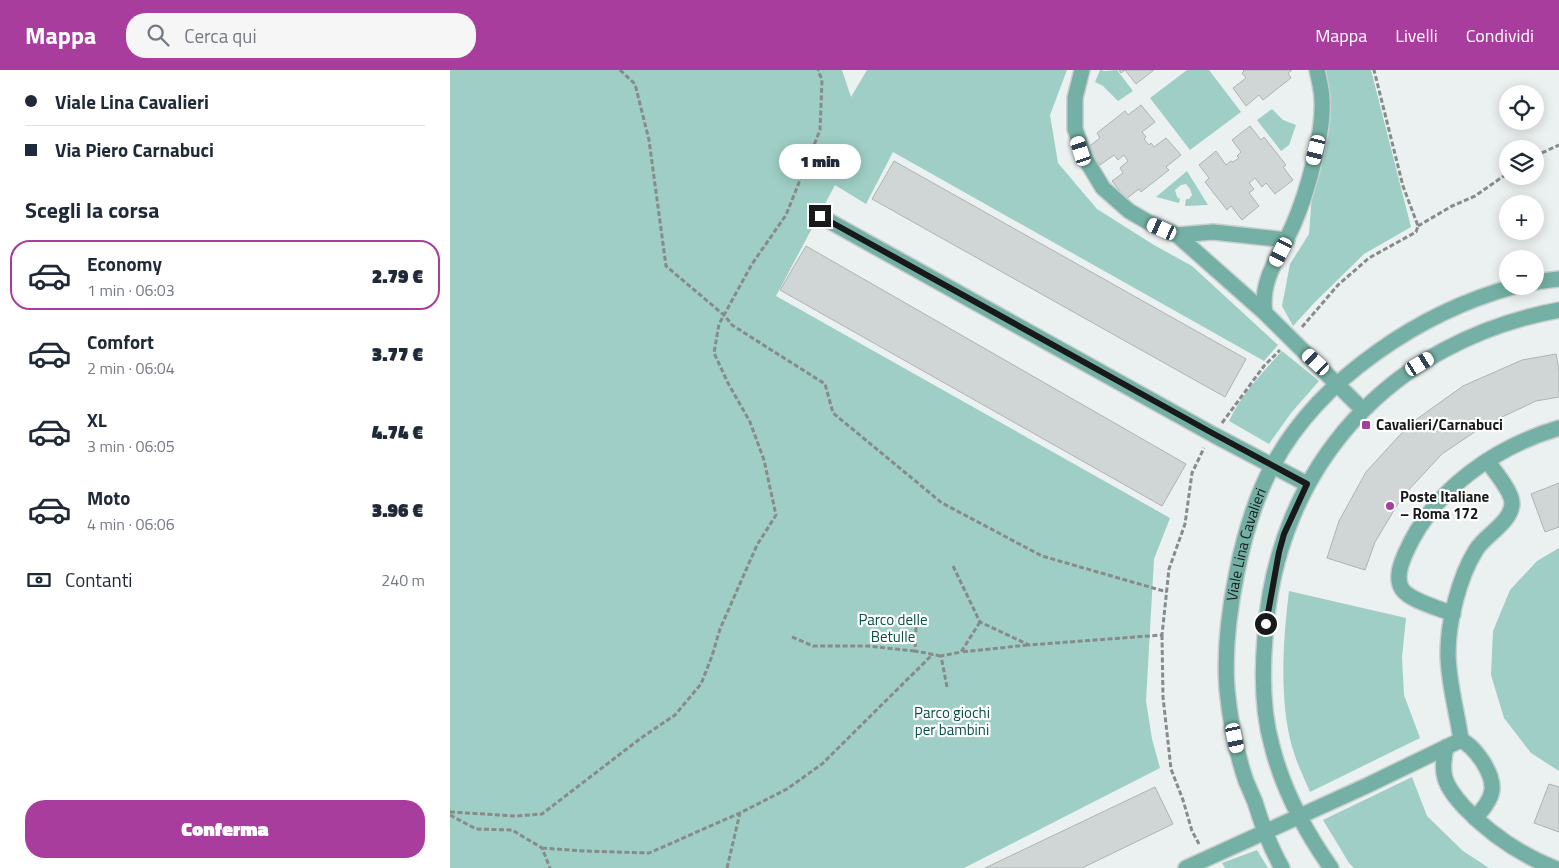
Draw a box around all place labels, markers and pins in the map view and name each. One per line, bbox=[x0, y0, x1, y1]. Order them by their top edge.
place label: Cavalieri/Carnabuci bbox=[1376, 413, 1503, 436]
marker: Cavalieri/Carnabuci bbox=[1360, 419, 1372, 431]
place label: Poste Italiane – Roma 172 bbox=[1400, 485, 1490, 525]
marker: Poste Italiane – Roma 172 bbox=[1384, 500, 1396, 512]

